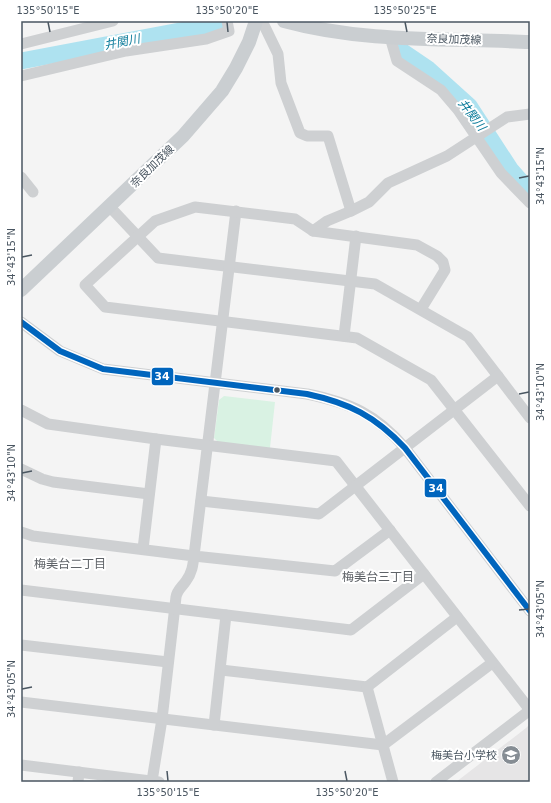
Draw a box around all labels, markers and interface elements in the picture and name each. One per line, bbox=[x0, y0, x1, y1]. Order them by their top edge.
text: 135°50'15"E bbox=[16, 5, 80, 16]
text: 135°50'20"E bbox=[195, 5, 259, 16]
text: 135°50'25"E bbox=[373, 5, 437, 16]
water label: 井関川 bbox=[103, 31, 143, 52]
street label: 奈良加茂線 bbox=[426, 32, 482, 47]
water label: 井関川 bbox=[455, 97, 490, 135]
street label: 奈良加茂線 bbox=[128, 143, 177, 190]
text: 34°43'15"N bbox=[535, 147, 546, 205]
text: 34°43'15"N bbox=[6, 228, 17, 286]
text: 34°43'10"N bbox=[535, 363, 546, 421]
line badge: 34 bbox=[151, 367, 174, 386]
text: 34 bbox=[154, 370, 170, 383]
unlabelled marker bbox=[272, 385, 282, 395]
text: 34°43'10"N bbox=[6, 444, 17, 502]
line badge: 34 bbox=[424, 478, 447, 498]
text: 34 bbox=[428, 482, 444, 495]
district label: 梅美台二丁目 bbox=[34, 557, 106, 571]
district label: 梅美台三丁目 bbox=[342, 570, 414, 584]
text: 34°43'05"N bbox=[535, 580, 546, 638]
text: 34°43'05"N bbox=[6, 660, 17, 718]
school or university icon: 梅美台小学校 bbox=[500, 744, 522, 766]
place label: 梅美台小学校 bbox=[431, 749, 497, 762]
text: 135°50'15"E bbox=[136, 787, 200, 798]
text: 135°50'20"E bbox=[315, 787, 379, 798]

